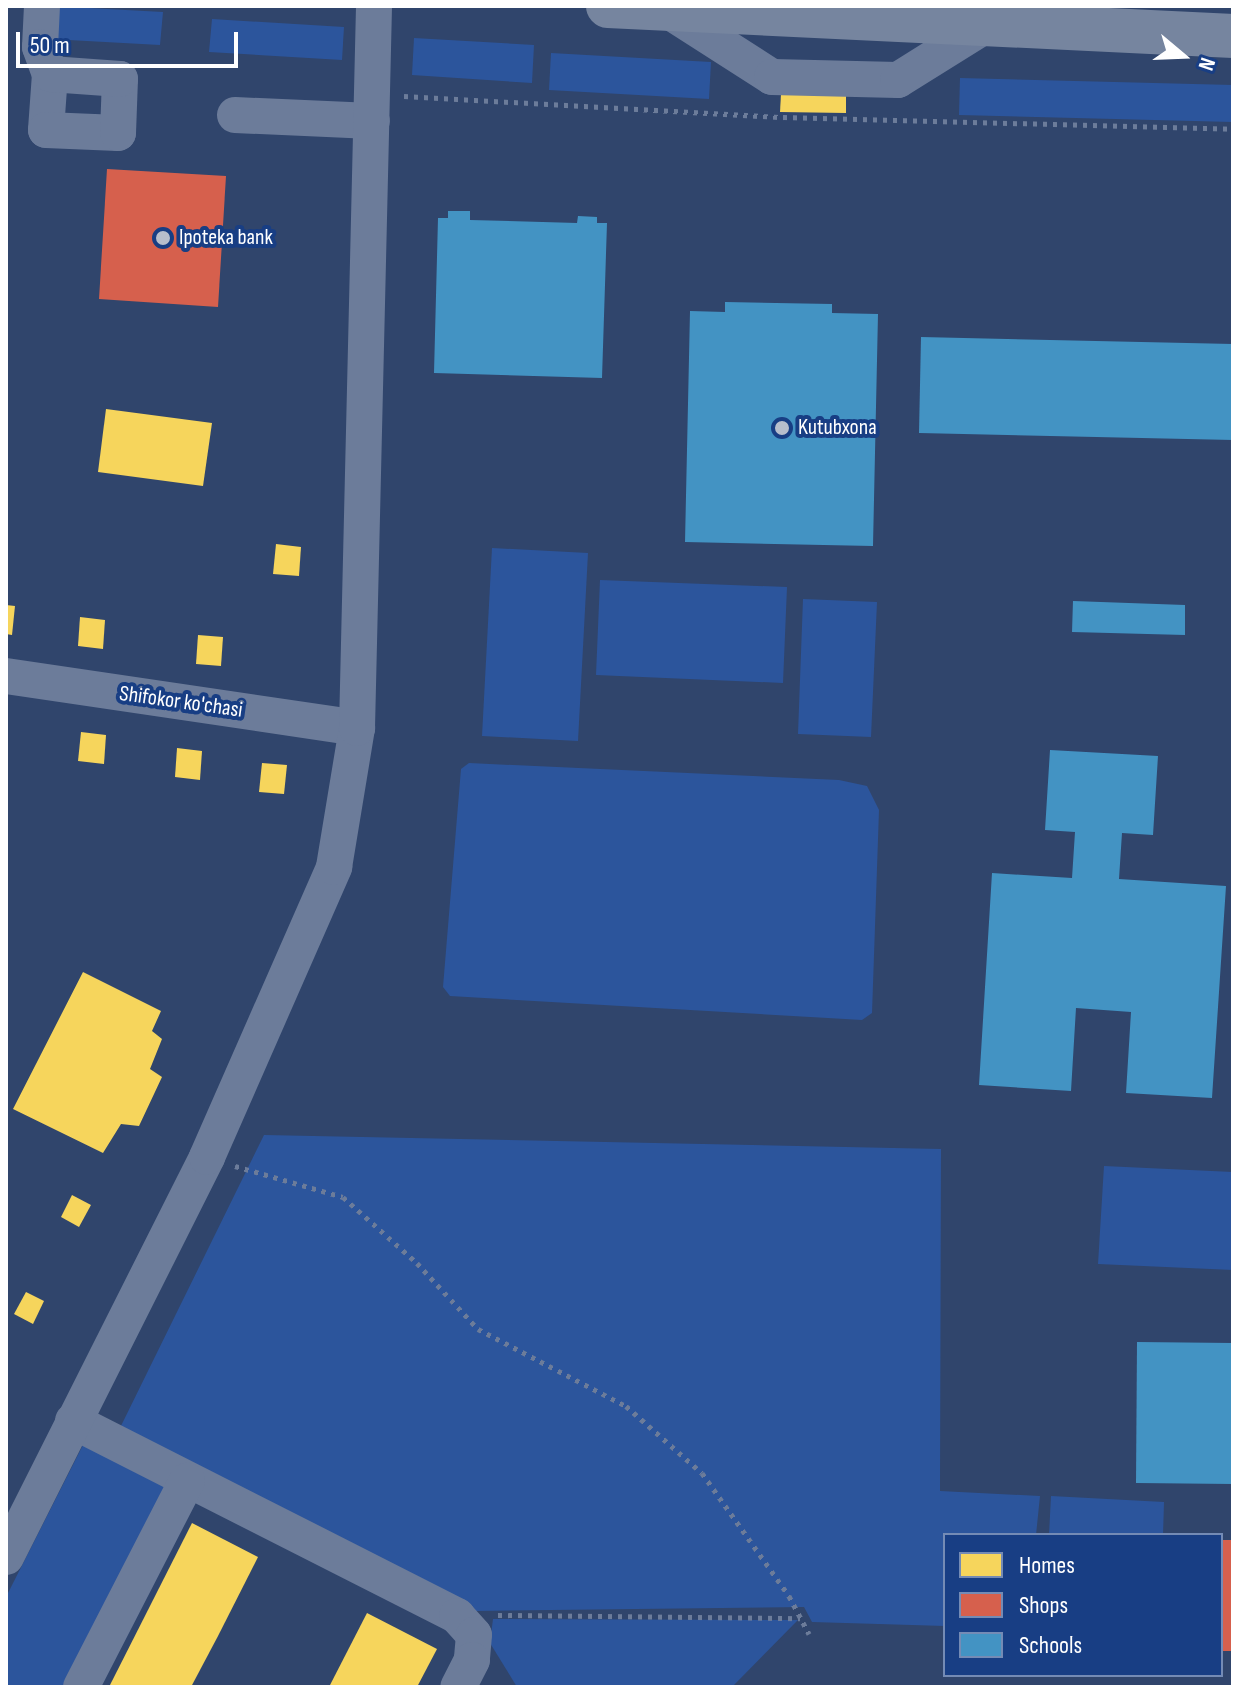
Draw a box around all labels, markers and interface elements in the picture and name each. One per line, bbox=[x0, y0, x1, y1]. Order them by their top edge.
scale bar bbox=[20, 16, 242, 66]
north arrow bbox=[1143, 16, 1223, 96]
text: 50 m bbox=[30, 31, 70, 60]
text: N bbox=[1191, 54, 1221, 74]
place label: Ipoteka bank bbox=[179, 225, 273, 251]
marker: Ipoteka bank bbox=[154, 229, 172, 247]
place label: Kutubxona bbox=[798, 415, 877, 441]
marker: Kutubxona bbox=[773, 419, 791, 437]
street label: Shifokor ko'chasi bbox=[118, 680, 244, 724]
legend bbox=[943, 1533, 1223, 1677]
text: Homes bbox=[1019, 1551, 1075, 1580]
text: Shops bbox=[1019, 1591, 1068, 1620]
text: Schools bbox=[1019, 1631, 1082, 1660]

